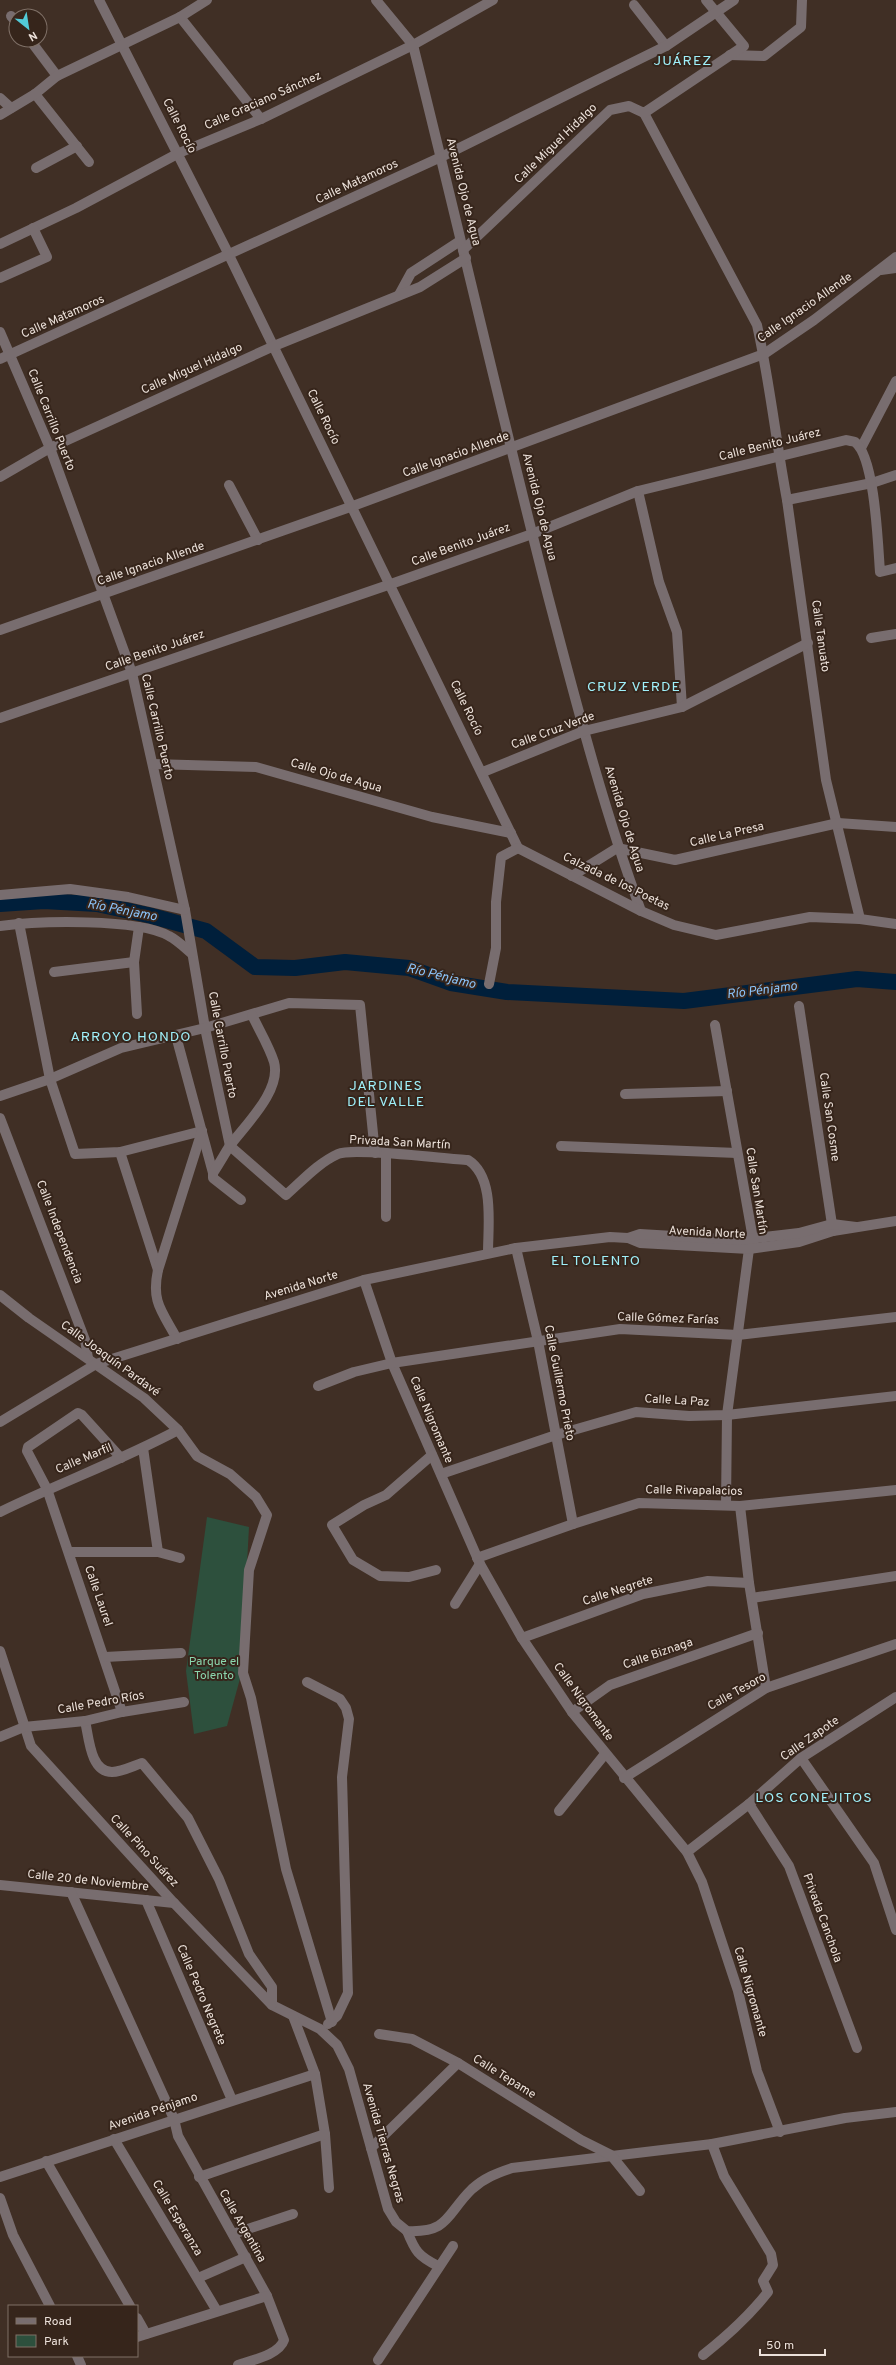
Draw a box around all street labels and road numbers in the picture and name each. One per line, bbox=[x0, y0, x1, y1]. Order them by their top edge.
street label: Calle Graciano Sánchez bbox=[202, 68, 324, 134]
street label: Calle Rocío bbox=[158, 96, 200, 157]
street label: Calle Miguel Hidalgo bbox=[511, 100, 601, 188]
street label: Avenida Ojo de Agua bbox=[442, 136, 484, 248]
street label: Calle Matamoros bbox=[313, 156, 401, 208]
street label: Calle Ignacio Allende bbox=[754, 269, 856, 347]
street label: Calle Matamoros bbox=[19, 291, 107, 343]
street label: Calle Miguel Hidalgo bbox=[139, 339, 245, 399]
street label: Calle Carrillo Puerto bbox=[23, 367, 79, 474]
street label: Calle Rocío bbox=[303, 387, 343, 448]
street label: Calle Benito Juárez bbox=[717, 425, 823, 465]
street label: Calle Ignacio Allende bbox=[400, 428, 512, 482]
street label: Avenida Ojo de Agua bbox=[518, 451, 560, 563]
street label: Calle Benito Juárez bbox=[409, 520, 513, 570]
street label: Calle Ignacio Allende bbox=[95, 538, 207, 590]
street label: Calle Tanuato bbox=[807, 599, 833, 673]
street label: Calle Benito Juárez bbox=[103, 626, 207, 676]
street label: Calle Carrillo Puerto bbox=[137, 672, 177, 782]
street label: Calle Rocío bbox=[446, 678, 486, 739]
street label: Calle Cruz Verde bbox=[509, 708, 597, 754]
street label: Calle Ojo de Agua bbox=[288, 755, 384, 797]
street label: Avenida Ojo de Agua bbox=[600, 764, 648, 874]
street label: Calle La Presa bbox=[688, 819, 766, 851]
street label: Calzada de los Poetas bbox=[560, 849, 672, 915]
street label: Calle Carrillo Puerto bbox=[204, 990, 240, 1100]
street label: Calle San Cosme bbox=[815, 1071, 843, 1163]
street label: Privada San Martín bbox=[349, 1132, 451, 1154]
street label: Calle San Martín bbox=[741, 1146, 771, 1236]
street label: Calle Independencia bbox=[32, 1178, 86, 1286]
street label: Avenida Norte bbox=[668, 1223, 746, 1243]
street label: Avenida Norte bbox=[262, 1267, 340, 1305]
street label: Calle Gómez Farías bbox=[617, 1309, 719, 1329]
street label: Calle Joaquín Pardavé bbox=[57, 1317, 163, 1401]
street label: Calle Guillermo Prieto bbox=[540, 1324, 578, 1443]
street label: Calle Nigromante bbox=[405, 1374, 457, 1466]
street label: Calle La Paz bbox=[644, 1391, 710, 1411]
street label: Calle Marfil bbox=[53, 1440, 115, 1478]
street label: Calle Rivapalacios bbox=[645, 1482, 743, 1500]
street label: Calle Laurel bbox=[80, 1563, 116, 1629]
street label: Calle Negrete bbox=[581, 1572, 655, 1610]
street label: Calle Biznaga bbox=[621, 1635, 695, 1673]
street label: Calle Nigromante bbox=[549, 1660, 617, 1744]
street label: Calle Tesoro bbox=[705, 1669, 769, 1715]
street label: Calle Pedro Ríos bbox=[56, 1688, 146, 1718]
street label: Calle Zapote bbox=[777, 1713, 843, 1765]
street label: Calle Pino Suárez bbox=[106, 1811, 182, 1891]
street label: Calle 20 de Noviembre bbox=[26, 1867, 150, 1895]
street label: Privada Canchola bbox=[798, 1871, 846, 1965]
street label: Calle Pedro Negrete bbox=[173, 1942, 229, 2048]
street label: Calle Nigromante bbox=[729, 1945, 771, 2039]
street label: Calle Tepame bbox=[469, 2051, 539, 2103]
street label: Avenida Tierras Negras bbox=[358, 2081, 408, 2205]
street label: Avenida Pénjamo bbox=[106, 2089, 200, 2135]
street label: Calle Esperanza bbox=[148, 2177, 206, 2259]
street label: Calle Argentina bbox=[215, 2186, 269, 2266]

